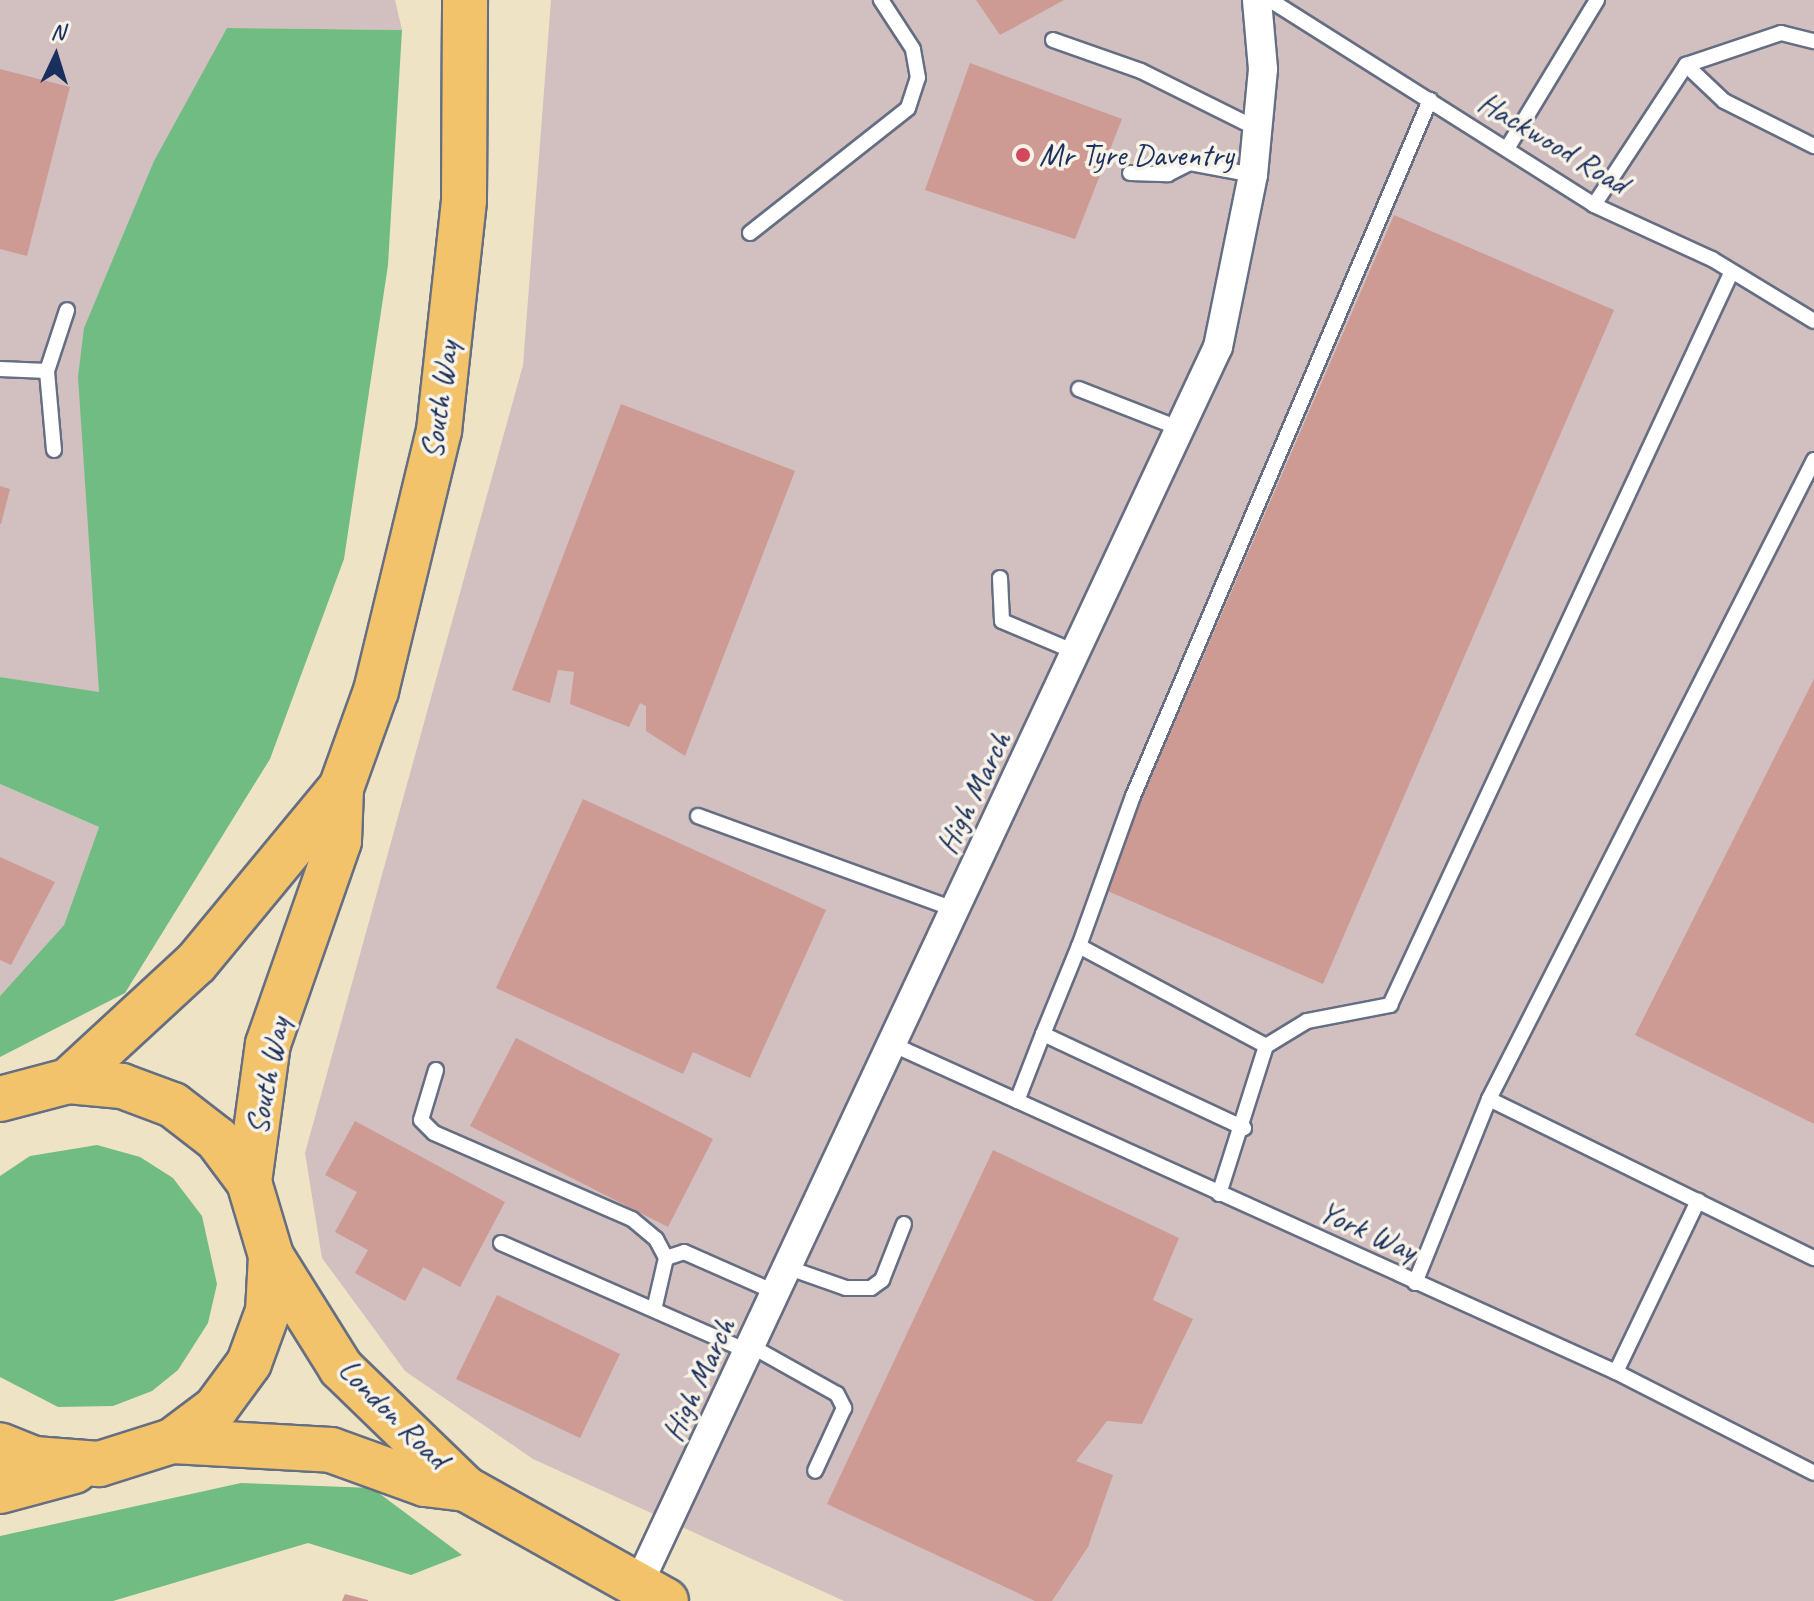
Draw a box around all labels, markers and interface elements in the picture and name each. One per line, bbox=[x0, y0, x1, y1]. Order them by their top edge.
north arrow bbox=[16, 16, 96, 96]
text: N bbox=[50, 18, 65, 46]
street label: Hackwood Road bbox=[1471, 83, 1635, 203]
place label: Mr Tyre Daventry bbox=[1039, 136, 1235, 174]
marker: Mr Tyre Daventry bbox=[1014, 146, 1032, 164]
street label: South Way bbox=[413, 339, 467, 461]
street label: High March bbox=[928, 725, 1020, 861]
street label: South Way bbox=[238, 1014, 298, 1138]
street label: York Way bbox=[1313, 1192, 1423, 1270]
street label: High March bbox=[654, 1312, 744, 1448]
street label: London Road bbox=[330, 1351, 456, 1477]

